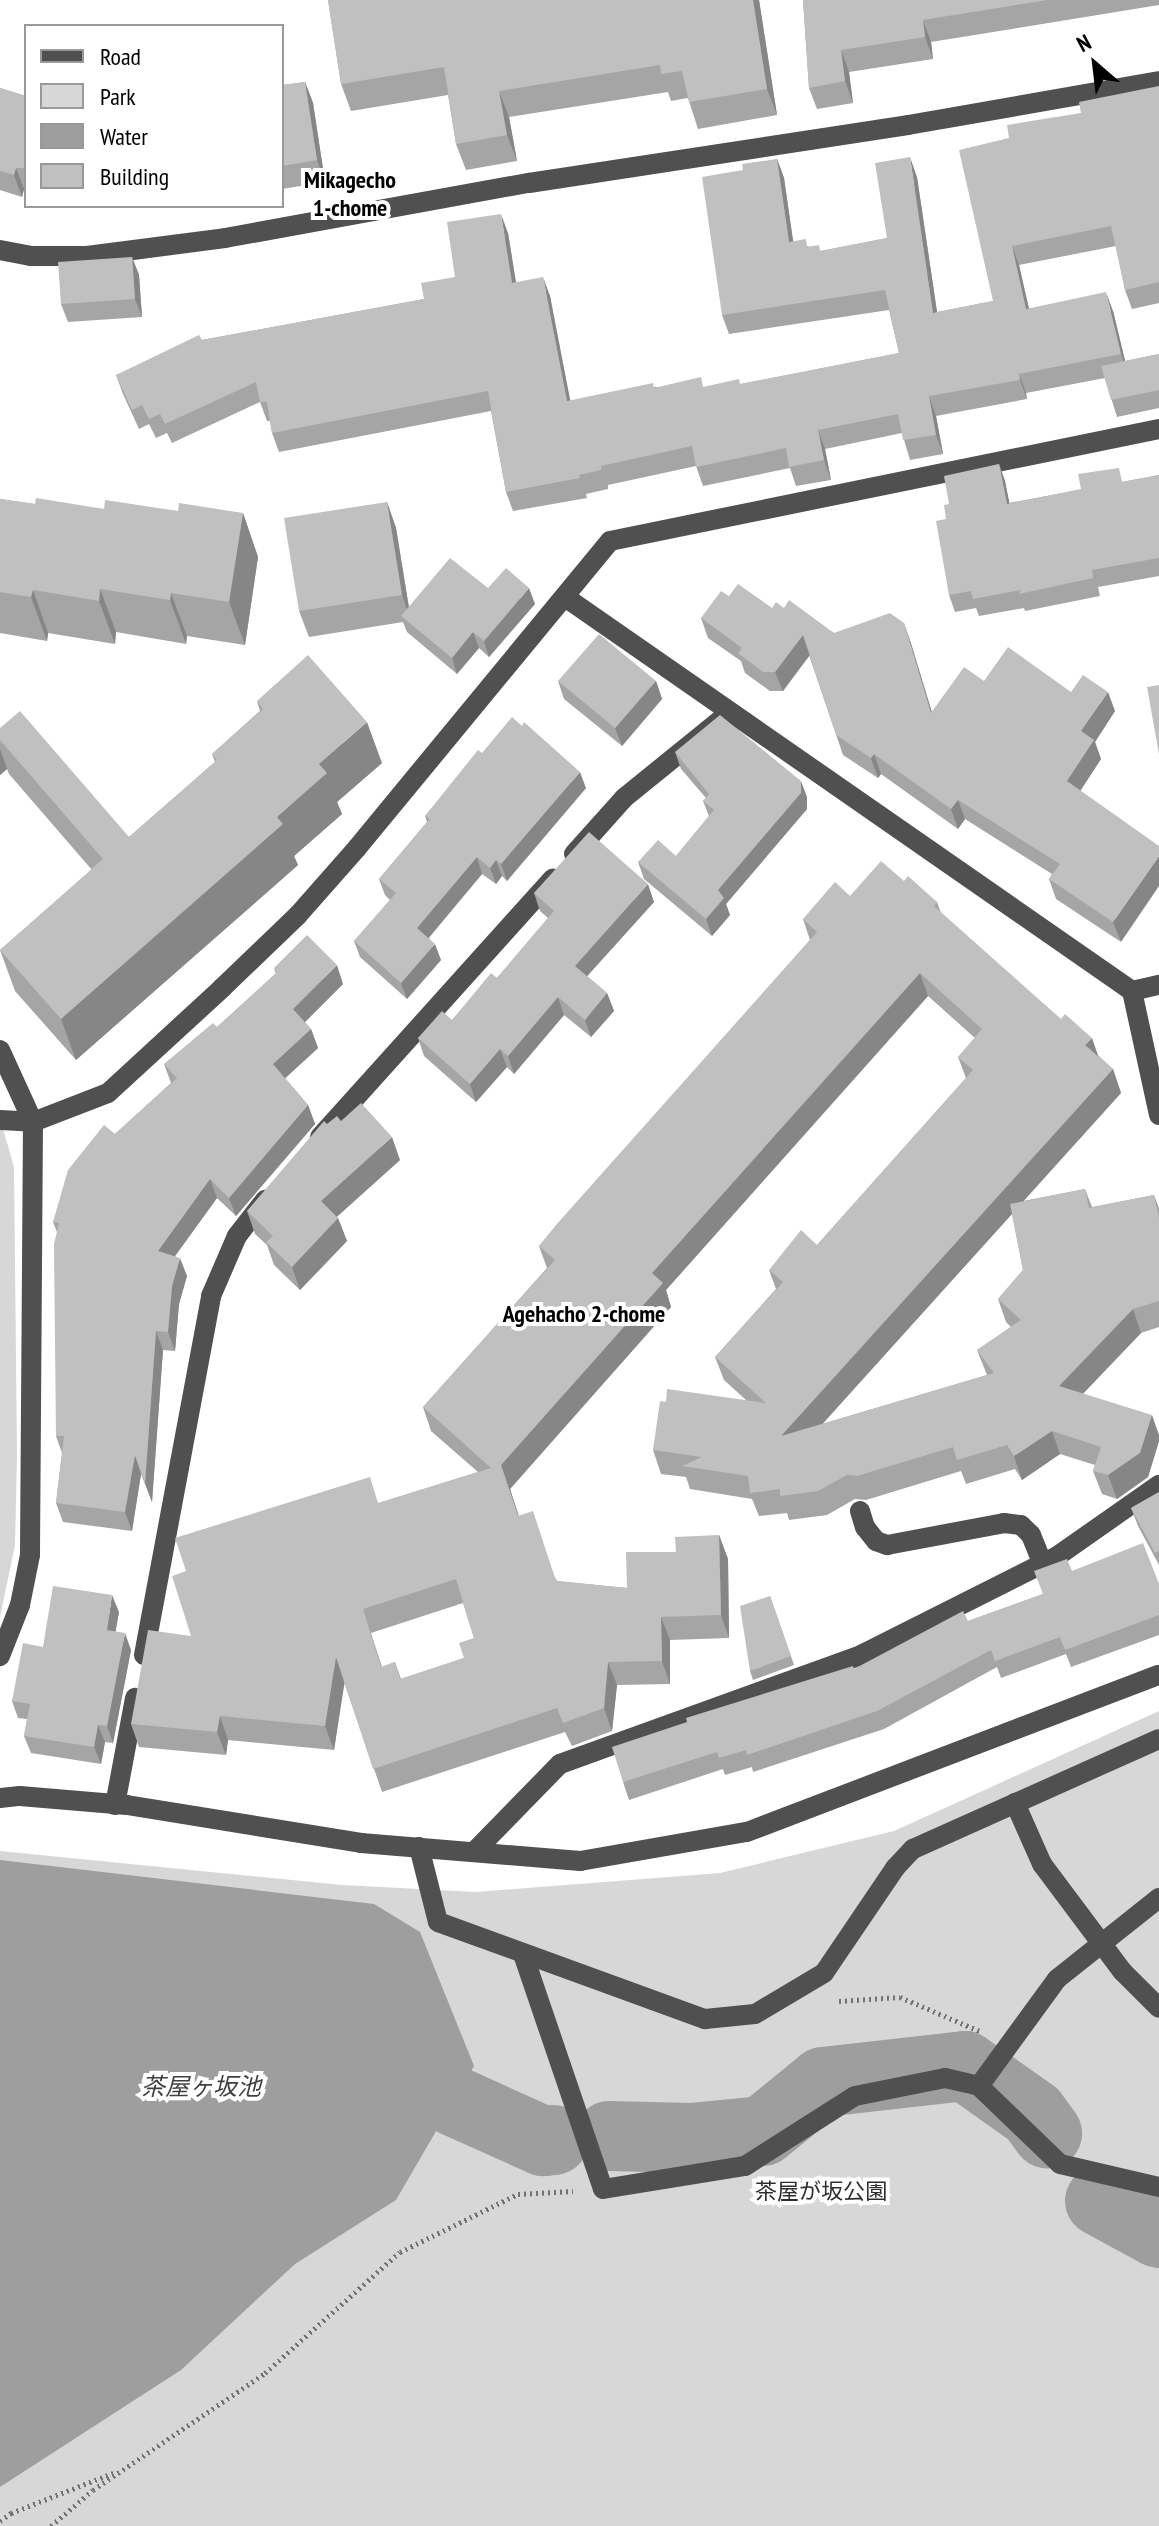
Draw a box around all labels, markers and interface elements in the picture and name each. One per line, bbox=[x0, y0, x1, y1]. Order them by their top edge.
legend bbox=[24, 24, 284, 208]
north arrow bbox=[1055, 24, 1135, 104]
text: N bbox=[1072, 28, 1096, 58]
text: Road bbox=[100, 41, 141, 72]
text: Park bbox=[100, 81, 136, 112]
text: Water bbox=[100, 121, 148, 152]
text: Building bbox=[100, 161, 169, 192]
district label: Mikagecho 1-chome bbox=[304, 166, 396, 222]
district label: Agehacho 2-chome bbox=[503, 1300, 665, 1328]
water label: 茶屋ヶ坂池 bbox=[141, 2073, 261, 2101]
park label: 茶屋が坂公園 bbox=[755, 2179, 887, 2205]

